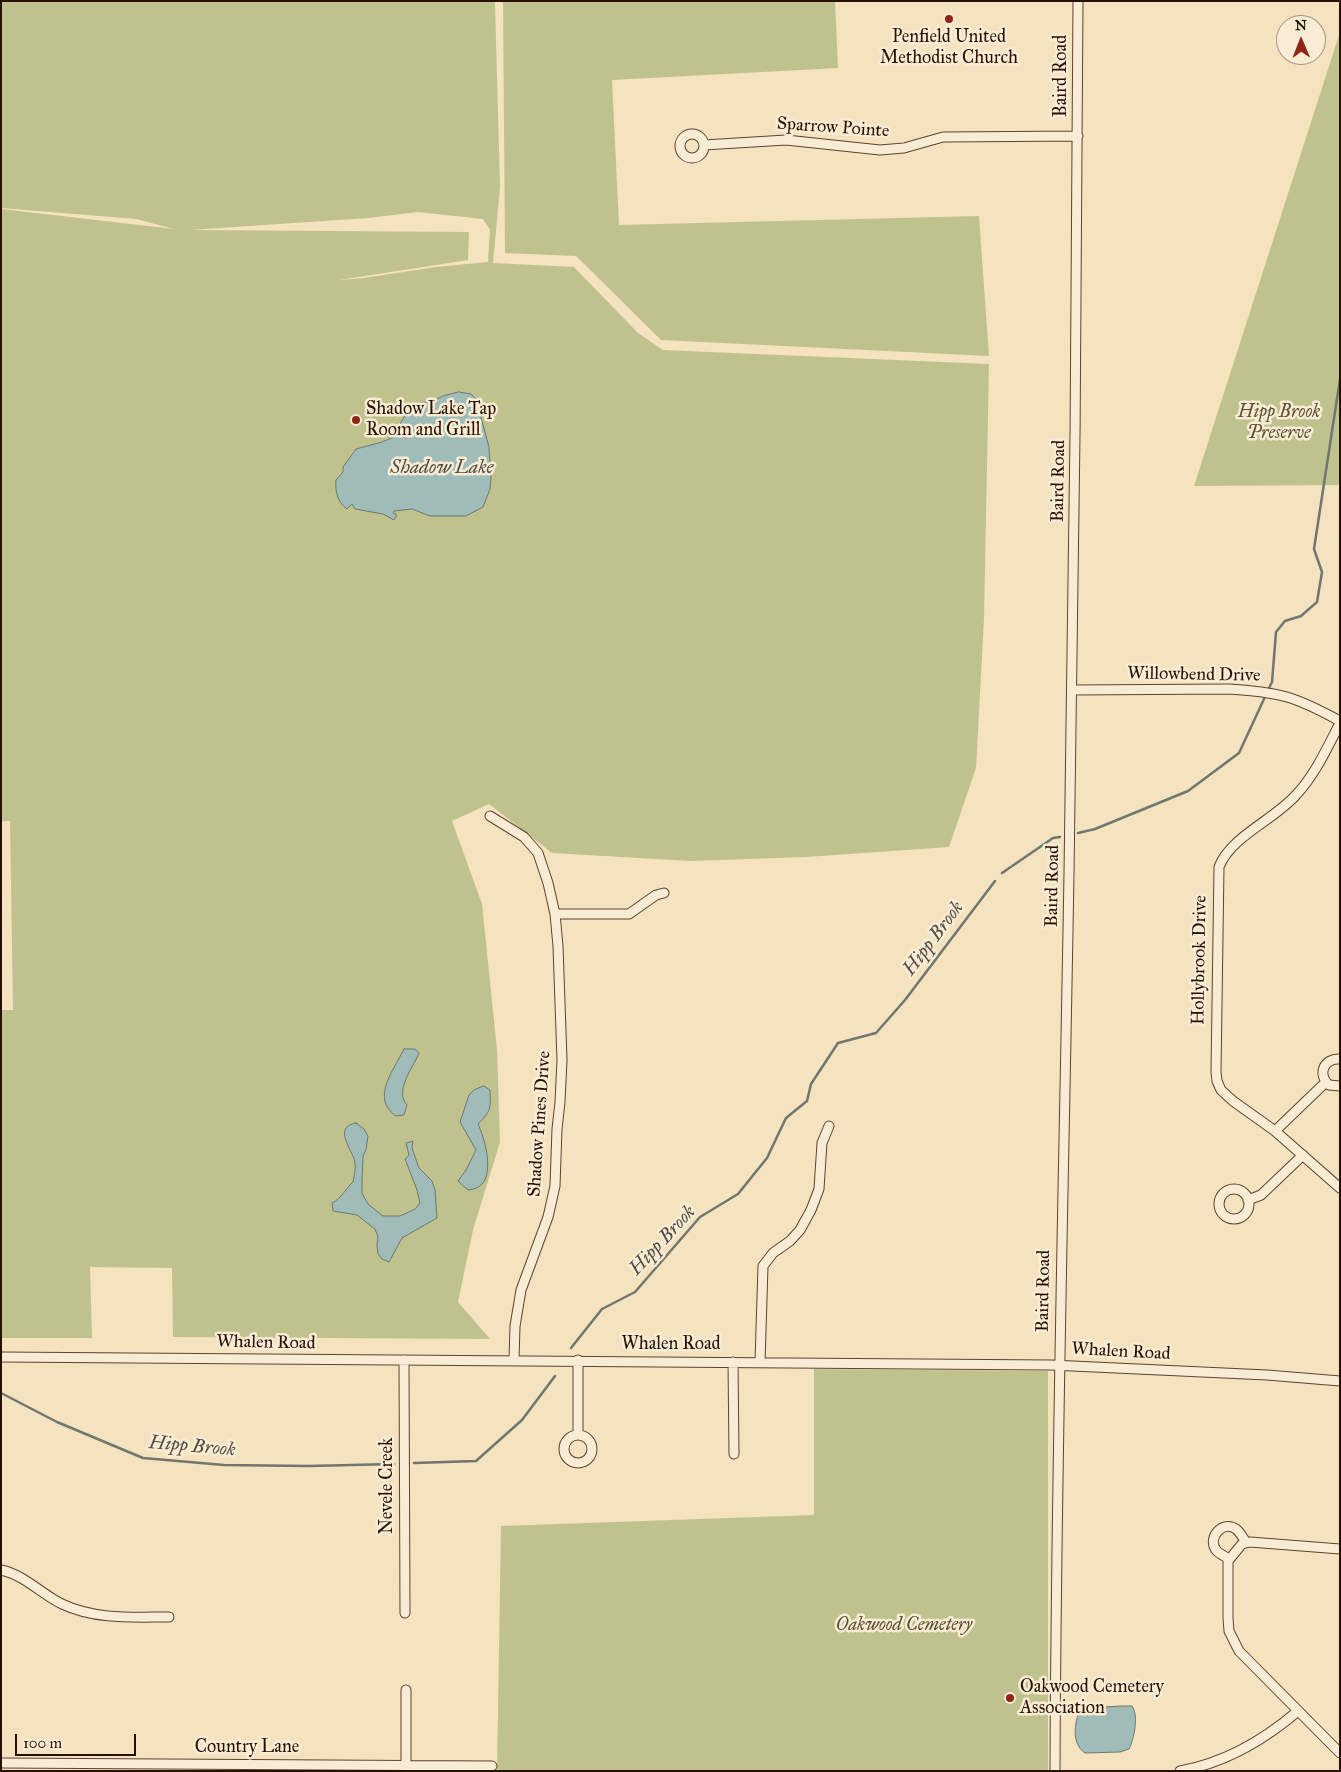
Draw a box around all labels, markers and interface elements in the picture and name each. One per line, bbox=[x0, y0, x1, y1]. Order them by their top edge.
marker: Penfield United Methodist Church bbox=[943, 13, 955, 25]
north arrow bbox=[1276, 15, 1326, 65]
text: N bbox=[1295, 17, 1307, 34]
place label: Penfield United Methodist Church bbox=[880, 27, 1018, 70]
street label: Baird Road bbox=[1051, 35, 1073, 117]
street label: Sparrow Pointe bbox=[776, 113, 890, 143]
place label: Shadow Lake Tap Room and Grill bbox=[366, 399, 496, 442]
park label: Hipp Brook Preserve bbox=[1238, 402, 1320, 444]
marker: Shadow Lake Tap Room and Grill bbox=[350, 414, 362, 426]
street label: Baird Road bbox=[1047, 440, 1071, 522]
water label: Shadow Lake bbox=[390, 457, 494, 479]
street label: Willowbend Drive bbox=[1127, 663, 1261, 687]
street label: Baird Road bbox=[1041, 845, 1065, 927]
street label: Hollybrook Drive bbox=[1188, 895, 1212, 1025]
water label: Hipp Brook bbox=[899, 897, 969, 981]
street label: Shadow Pines Drive bbox=[524, 1050, 556, 1198]
water label: Hipp Brook bbox=[625, 1201, 701, 1281]
street label: Baird Road bbox=[1032, 1250, 1056, 1332]
street label: Whalen Road bbox=[216, 1331, 316, 1355]
street label: Whalen Road bbox=[621, 1334, 721, 1356]
street label: Whalen Road bbox=[1071, 1339, 1171, 1365]
water label: Hipp Brook bbox=[148, 1432, 236, 1462]
street label: Nevele Creek bbox=[377, 1438, 399, 1534]
park label: Oakwood Cemetery bbox=[836, 1615, 972, 1637]
place label: Oakwood Cemetery Association bbox=[1020, 1677, 1164, 1720]
marker: Oakwood Cemetery Association bbox=[1004, 1692, 1016, 1704]
scale bar bbox=[18, 1724, 139, 1756]
text: 100 m bbox=[23, 1734, 62, 1752]
street label: Country Lane bbox=[195, 1737, 299, 1759]

